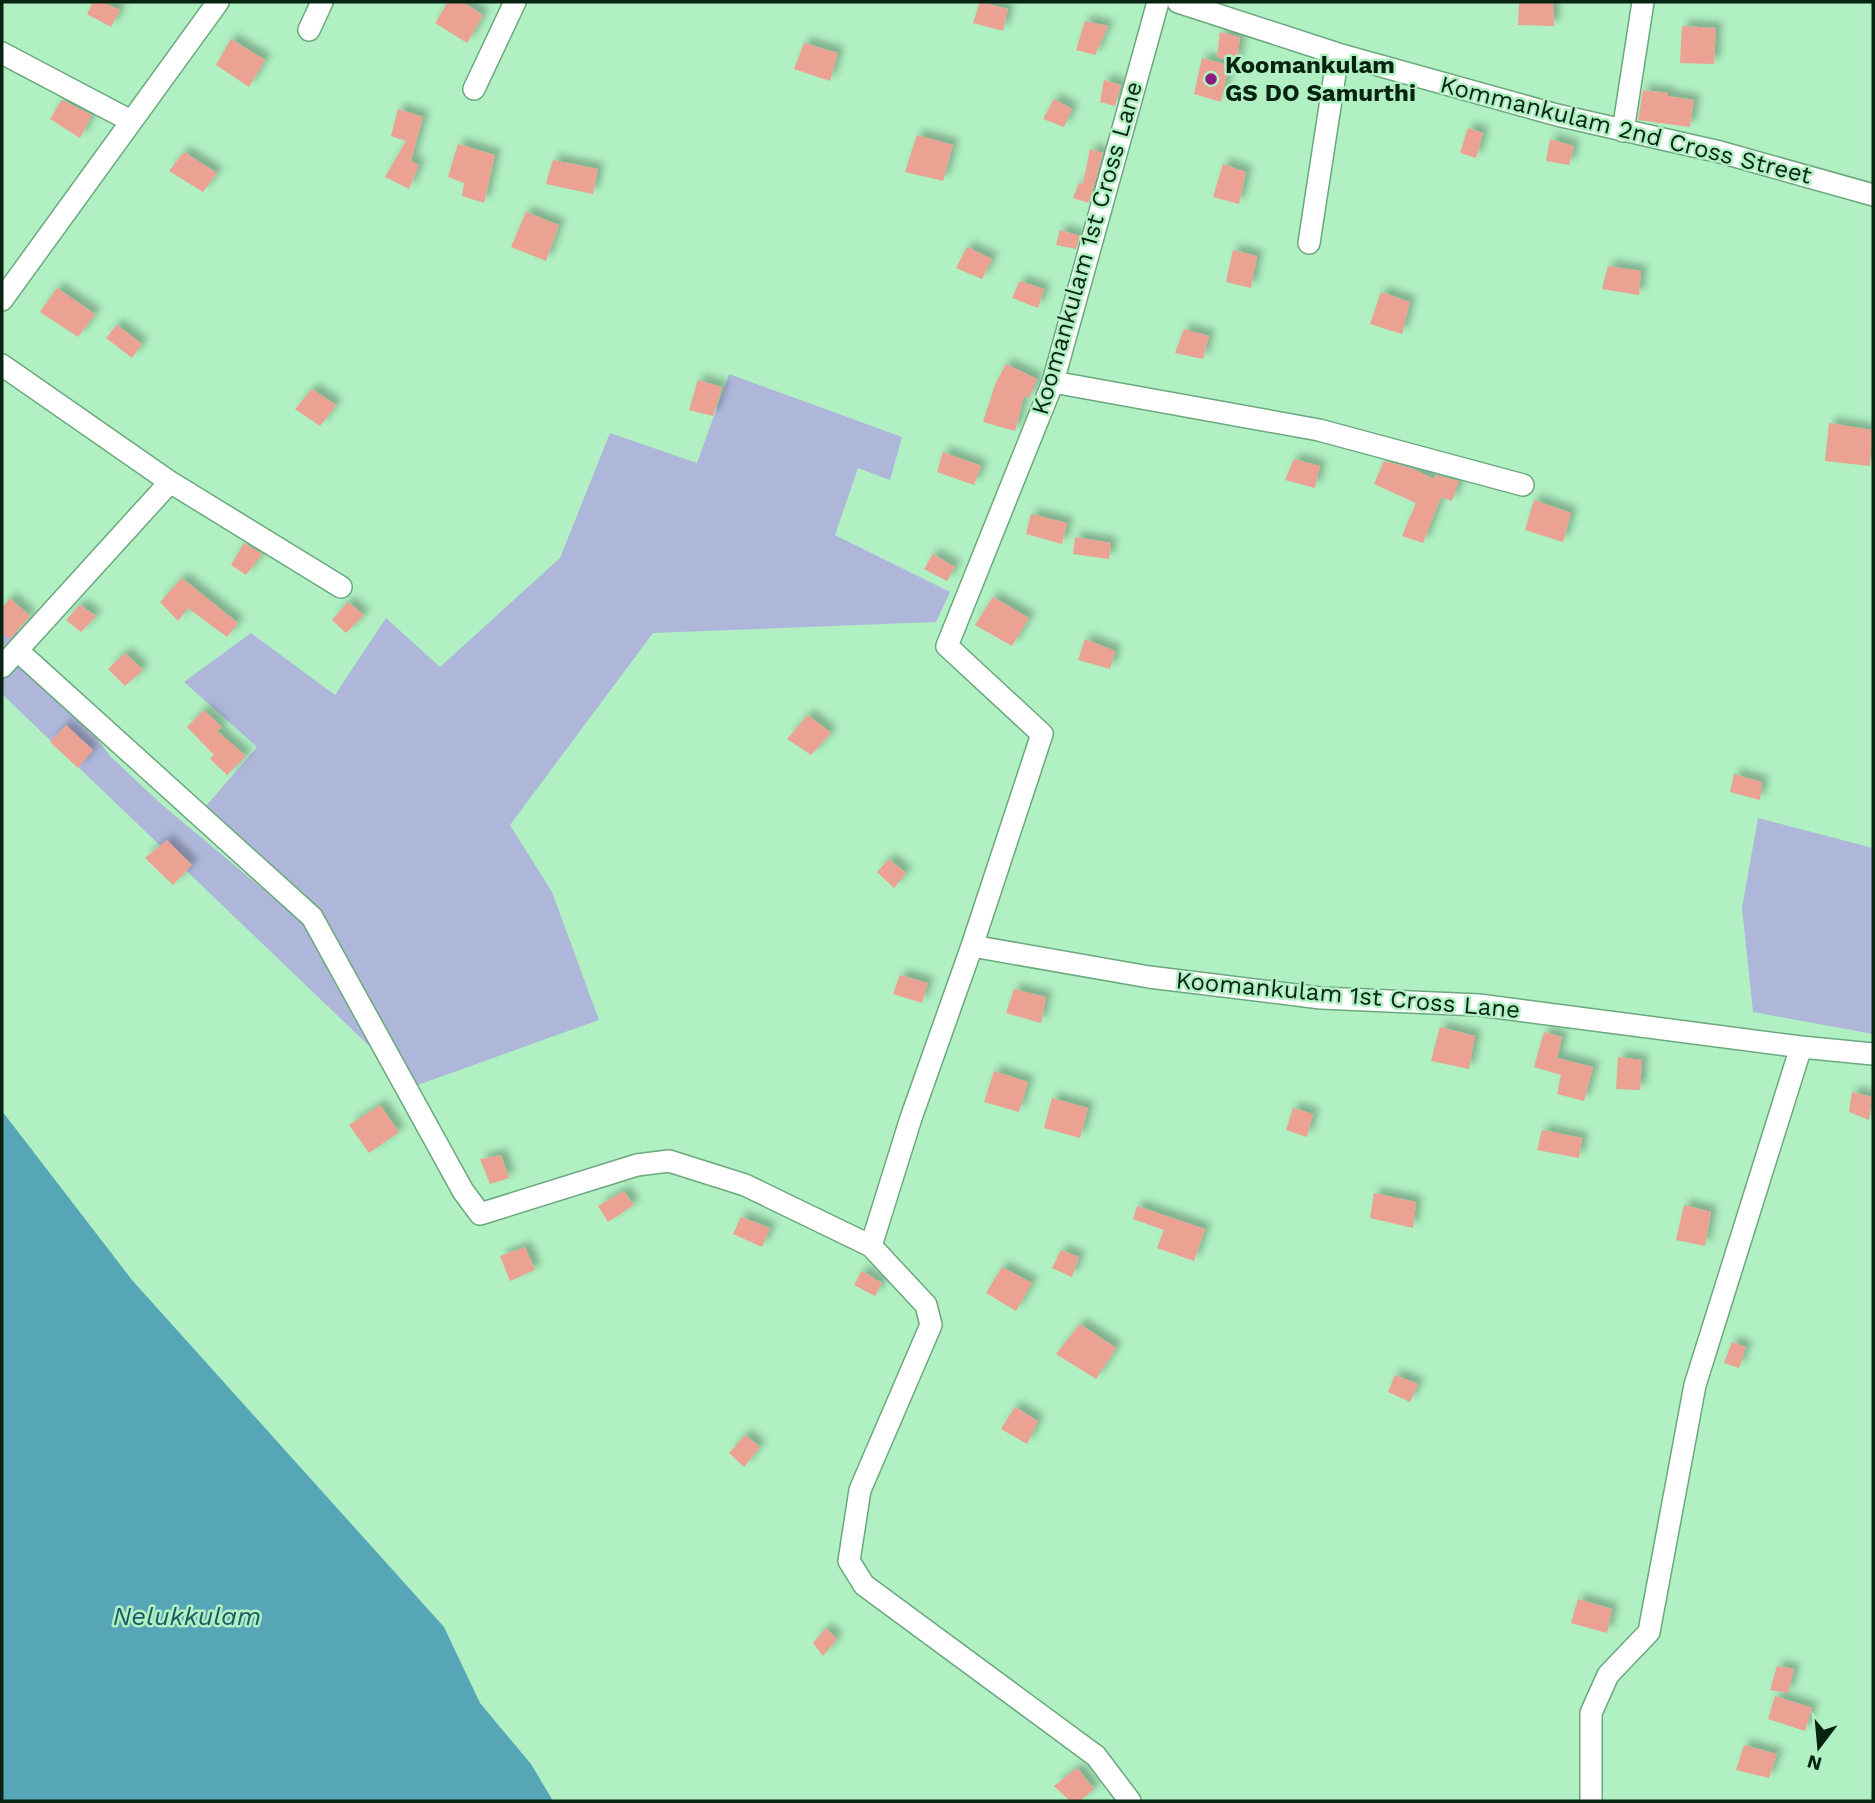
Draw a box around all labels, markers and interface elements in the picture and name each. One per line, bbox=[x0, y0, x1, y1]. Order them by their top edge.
place label: Koomankulam GS DO Samurthi bbox=[1225, 51, 1416, 107]
street label: Kommankulam 2nd Cross Street bbox=[1437, 70, 1815, 190]
marker: Koomankulam GS DO Samurthi bbox=[1203, 71, 1219, 87]
street label: Koomankulam 1st Cross Lane bbox=[1026, 78, 1148, 418]
street label: Koomankulam 1st Cross Lane bbox=[1175, 966, 1521, 1024]
water label: Nelukkulam bbox=[113, 1601, 261, 1631]
north arrow bbox=[1784, 1712, 1854, 1782]
text: N bbox=[1805, 1750, 1824, 1776]

